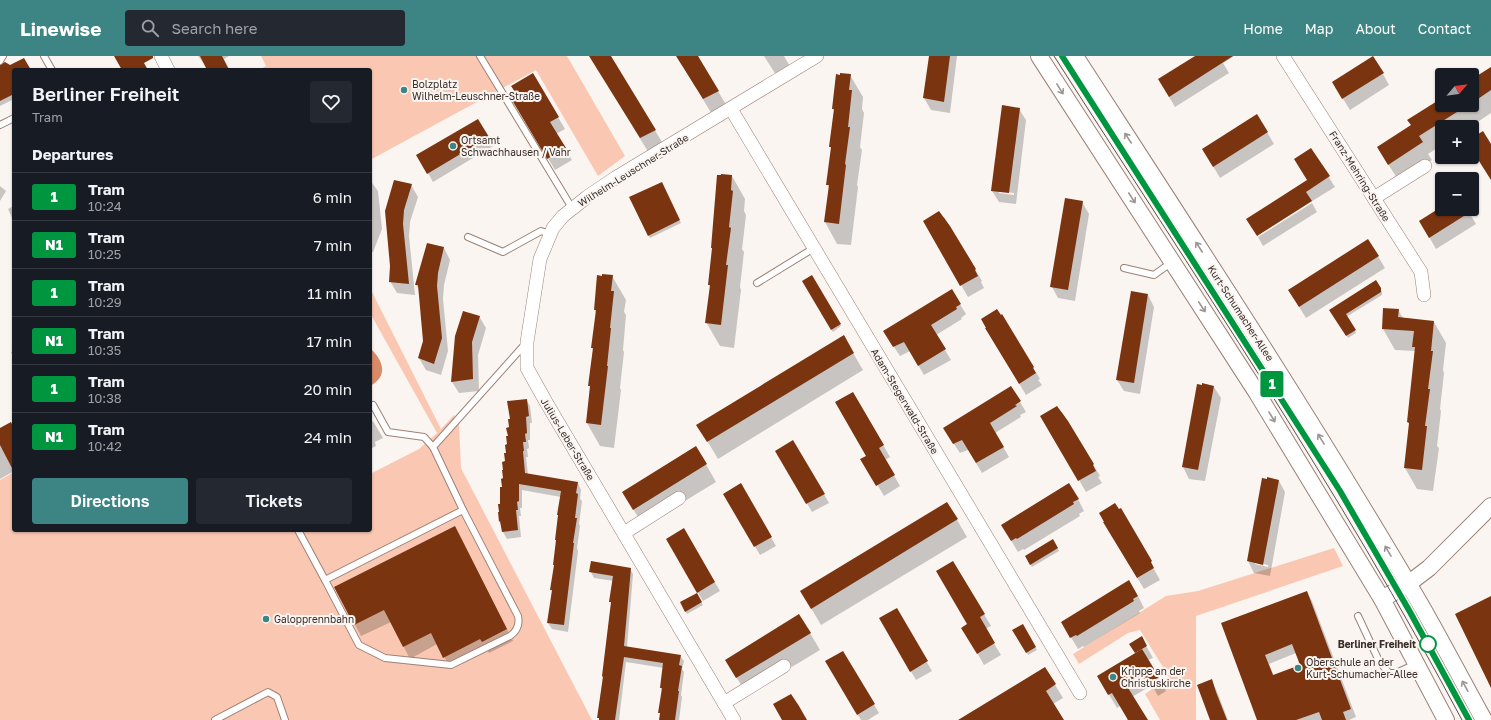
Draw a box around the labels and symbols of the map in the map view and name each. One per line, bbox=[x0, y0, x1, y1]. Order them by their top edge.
north arrow bbox=[1435, 68, 1479, 112]
place label: Bolzplatz Wilhelm-Leuschner-Straße bbox=[412, 78, 540, 102]
one-way arrow bbox=[1056, 83, 1064, 94]
marker: Bolzplatz Wilhelm-Leuschner-Straße bbox=[399, 85, 409, 95]
street label: Franz-Mehring-Straße bbox=[1327, 128, 1393, 224]
street label: Wilhelm-Leuschner-Straße bbox=[576, 131, 691, 209]
one-way arrow bbox=[1124, 132, 1132, 143]
place label: Ortsamt Schwachhausen / Vahr bbox=[461, 134, 571, 158]
marker: Ortsamt Schwachhausen / Vahr bbox=[448, 141, 458, 151]
one-way arrow bbox=[1128, 192, 1136, 203]
one-way arrow bbox=[1194, 241, 1202, 253]
street label: Kurt-Schumacher-Allee bbox=[1205, 263, 1277, 363]
one-way arrow bbox=[1198, 301, 1206, 312]
street label: Adam-Stegerwald-Straße bbox=[869, 346, 941, 456]
line badge: 1 bbox=[1259, 371, 1285, 397]
street label: Julius-Leber-Straße bbox=[539, 395, 598, 483]
one-way arrow bbox=[1268, 411, 1276, 423]
one-way arrow bbox=[1316, 433, 1324, 445]
one-way arrow bbox=[1384, 546, 1392, 557]
place label: Galopprennbahn bbox=[274, 613, 354, 625]
marker: Galopprennbahn bbox=[261, 614, 271, 624]
marker: Berliner Freiheit bbox=[1419, 635, 1437, 653]
place label: Berliner Freiheit bbox=[1338, 638, 1416, 650]
place label: Oberschule an der Kurt-Schumacher-Allee bbox=[1306, 656, 1418, 680]
marker: Oberschule an der Kurt-Schumacher-Allee bbox=[1293, 663, 1303, 673]
place label: Krippe an der Christuskirche bbox=[1121, 665, 1191, 689]
marker: Krippe an der Christuskirche bbox=[1108, 672, 1118, 682]
one-way arrow bbox=[1461, 680, 1469, 692]

